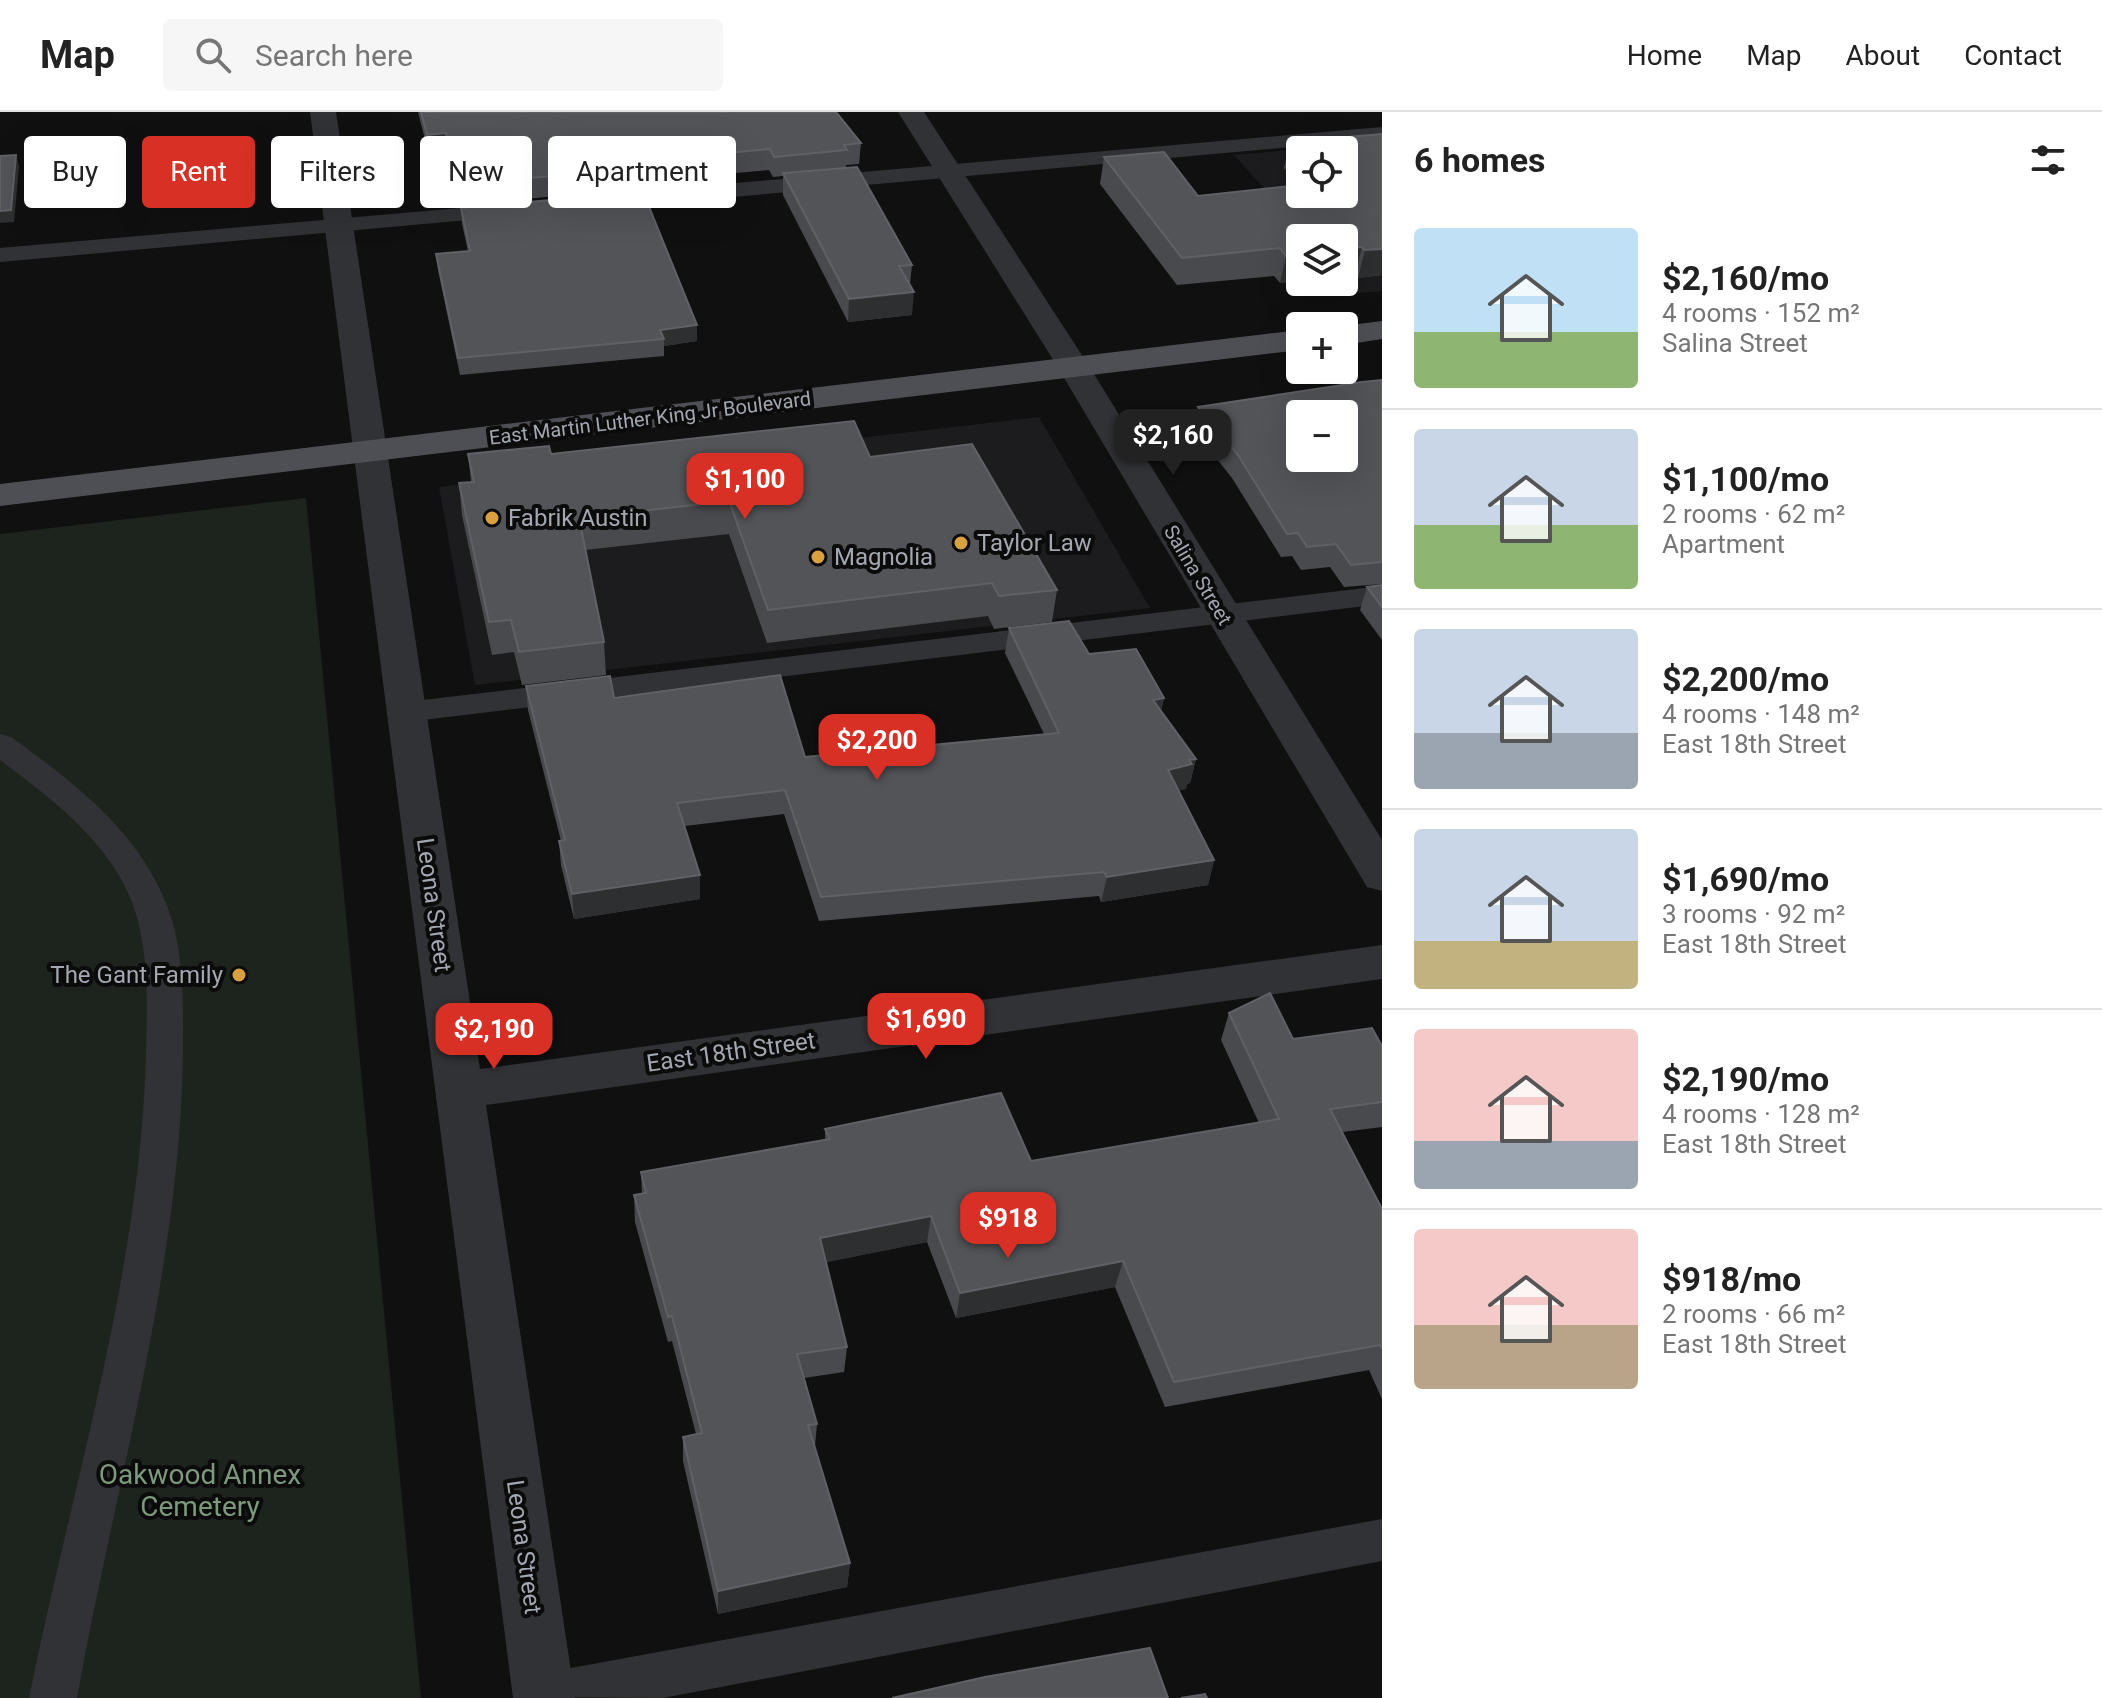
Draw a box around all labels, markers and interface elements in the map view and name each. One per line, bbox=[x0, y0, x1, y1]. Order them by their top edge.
search box bbox=[163, 19, 723, 91]
text: Map bbox=[40, 33, 115, 77]
icon: search bbox=[191, 33, 235, 77]
text: Search here bbox=[255, 38, 413, 73]
text: Home bbox=[1627, 39, 1702, 72]
text: Map bbox=[1746, 39, 1802, 72]
text: About bbox=[1846, 39, 1920, 72]
text: Contact bbox=[1964, 39, 2062, 72]
chip: Buy bbox=[24, 136, 126, 208]
chip: Rent bbox=[142, 136, 255, 208]
chip: Filters bbox=[271, 136, 404, 208]
chip: New bbox=[420, 136, 532, 208]
chip: Apartment bbox=[548, 136, 736, 208]
map controls bbox=[1286, 136, 1358, 472]
button: locate bbox=[1286, 136, 1358, 208]
icon: filters bbox=[2026, 138, 2070, 182]
text: 6 homes bbox=[1414, 140, 1545, 180]
button: layers bbox=[1286, 224, 1358, 296]
text: $2,160/mo bbox=[1662, 258, 1829, 298]
icon: home bbox=[1478, 260, 1574, 356]
text: 4 rooms · 152 m² bbox=[1662, 298, 1860, 328]
button: + bbox=[1286, 312, 1358, 384]
text: Salina Street bbox=[1662, 328, 1808, 358]
street label: East Martin Luther King Jr Boulevard bbox=[488, 386, 812, 450]
button: − bbox=[1286, 400, 1358, 472]
pin: $2,160 bbox=[1108, 409, 1238, 477]
text: $2,160 bbox=[1133, 420, 1213, 450]
pin: $1,100 bbox=[680, 453, 810, 521]
text: $1,100/mo bbox=[1662, 459, 1829, 499]
icon: home bbox=[1478, 461, 1574, 557]
text: $1,100 bbox=[705, 464, 785, 494]
text: 2 rooms · 62 m² bbox=[1662, 499, 1845, 529]
place label: Fabrik Austin bbox=[508, 504, 648, 532]
marker: Fabrik Austin bbox=[483, 509, 501, 527]
street label: Salina Street bbox=[1159, 521, 1237, 629]
place label: Taylor Law bbox=[977, 529, 1092, 557]
text: Apartment bbox=[1662, 529, 1785, 559]
marker: Taylor Law bbox=[952, 534, 970, 552]
place label: Magnolia bbox=[834, 543, 933, 571]
marker: Magnolia bbox=[809, 548, 827, 566]
text: $2,200/mo bbox=[1662, 659, 1829, 699]
icon: home bbox=[1478, 661, 1574, 757]
text: 4 rooms · 148 m² bbox=[1662, 699, 1860, 729]
pin: $2,200 bbox=[812, 714, 942, 782]
text: $2,200 bbox=[837, 725, 917, 755]
text: East 18th Street bbox=[1662, 729, 1846, 759]
street label: Leona Street bbox=[411, 836, 457, 974]
text: $1,690/mo bbox=[1662, 859, 1829, 899]
icon: home bbox=[1478, 861, 1574, 957]
text: 3 rooms · 92 m² bbox=[1662, 899, 1845, 929]
text: East 18th Street bbox=[1662, 929, 1846, 959]
place label: The Gant Family bbox=[50, 961, 224, 989]
marker: The Gant Family bbox=[230, 966, 248, 984]
pin: $1,690 bbox=[861, 993, 991, 1061]
pin: $2,190 bbox=[429, 1003, 559, 1071]
text: $1,690 bbox=[886, 1004, 966, 1034]
text: $2,190 bbox=[454, 1014, 534, 1044]
street label: East 18th Street bbox=[645, 1026, 817, 1078]
text: $2,190/mo bbox=[1662, 1059, 1829, 1099]
icon: home bbox=[1478, 1061, 1574, 1157]
text: 4 rooms · 128 m² bbox=[1662, 1099, 1860, 1129]
text: East 18th Street bbox=[1662, 1129, 1846, 1159]
pin: $918 bbox=[961, 1192, 1055, 1260]
text: $918 bbox=[978, 1203, 1038, 1233]
text: $918/mo bbox=[1662, 1259, 1801, 1299]
icon: home bbox=[1478, 1261, 1574, 1357]
text: 2 rooms · 66 m² bbox=[1662, 1299, 1845, 1329]
text: East 18th Street bbox=[1662, 1329, 1846, 1359]
park label: Oakwood Annex Cemetery bbox=[99, 1458, 301, 1523]
street label: Leona Street bbox=[501, 1478, 547, 1616]

